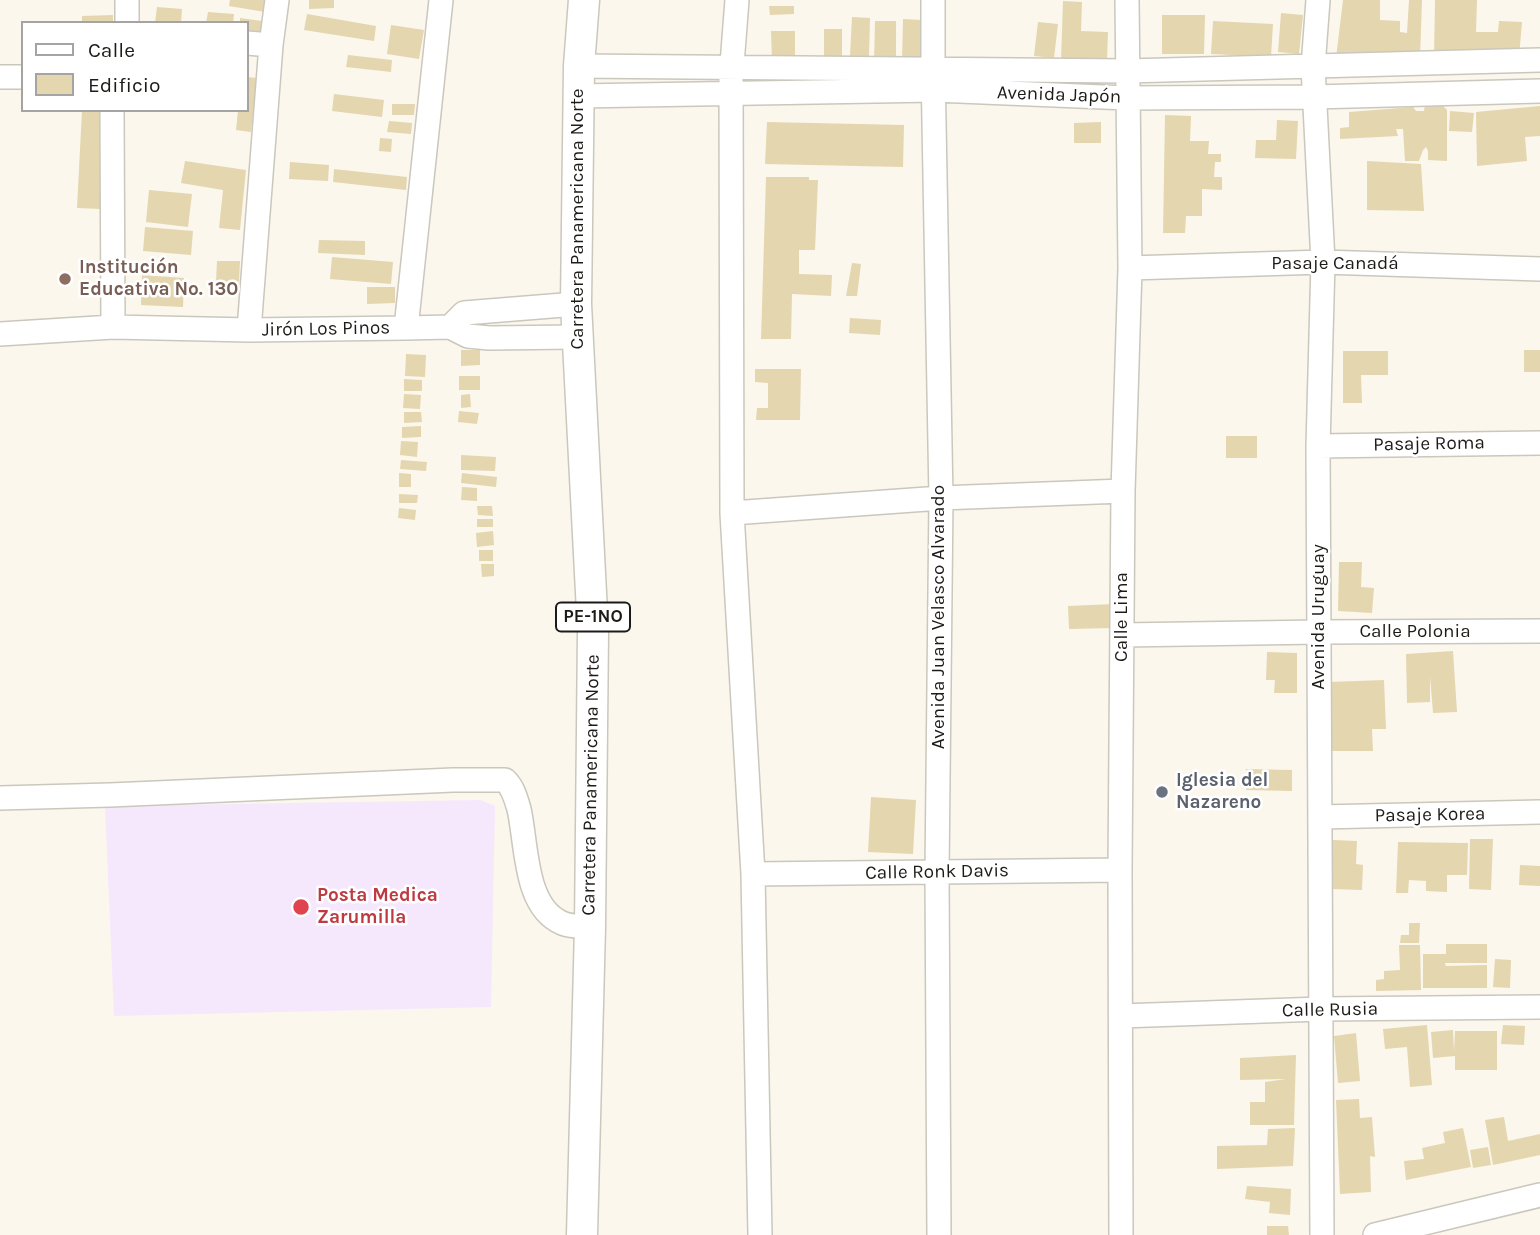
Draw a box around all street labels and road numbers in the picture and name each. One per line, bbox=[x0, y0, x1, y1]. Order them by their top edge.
street label: Avenida Japón bbox=[997, 81, 1121, 109]
street label: Carretera Panamericana Norte bbox=[567, 88, 589, 350]
street label: Pasaje Canadá bbox=[1271, 253, 1399, 275]
street label: Jirón Los Pinos bbox=[262, 316, 390, 342]
street label: Pasaje Roma bbox=[1373, 432, 1485, 456]
street label: Avenida Juan Velasco Alvarado bbox=[928, 485, 950, 749]
street label: Avenida Uruguay bbox=[1308, 544, 1330, 690]
street label: Calle Lima bbox=[1111, 572, 1133, 662]
road number: PE-1NO bbox=[556, 602, 630, 632]
street label: Calle Polonia bbox=[1359, 621, 1471, 643]
street label: Carretera Panamericana Norte bbox=[577, 654, 605, 916]
street label: Pasaje Korea bbox=[1374, 803, 1486, 827]
street label: Calle Ronk Davis bbox=[865, 859, 1009, 885]
street label: Calle Rusia bbox=[1282, 998, 1378, 1022]

